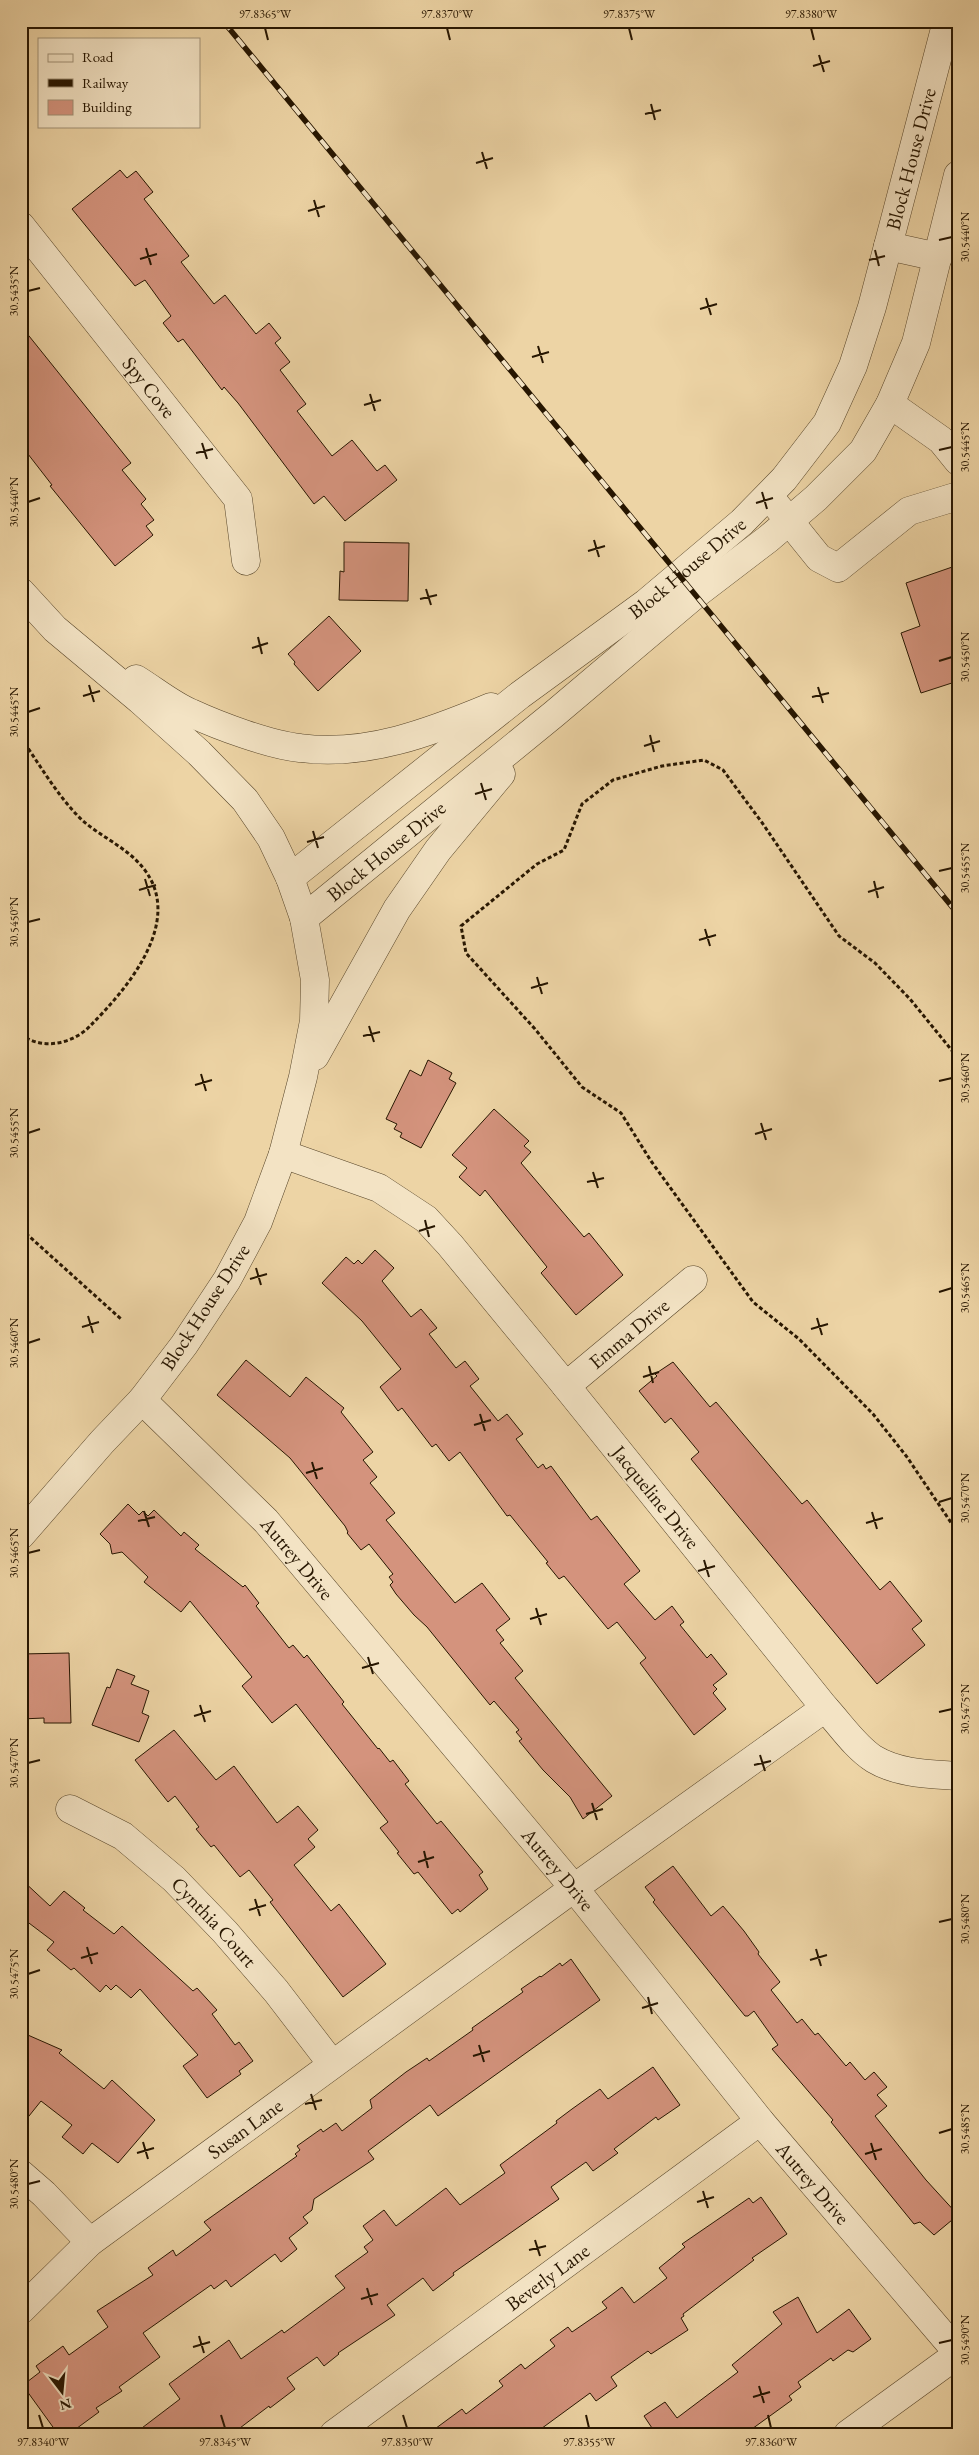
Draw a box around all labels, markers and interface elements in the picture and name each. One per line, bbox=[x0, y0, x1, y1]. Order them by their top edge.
text: 97.8365°W bbox=[239, 6, 292, 22]
text: 97.8370°W bbox=[421, 6, 474, 22]
text: 97.8375°W bbox=[603, 6, 656, 22]
text: 97.8380°W bbox=[785, 6, 838, 22]
legend bbox=[38, 38, 200, 128]
text: Road bbox=[82, 47, 114, 66]
text: Railway bbox=[82, 73, 129, 92]
street label: Block House Drive bbox=[880, 85, 942, 233]
text: Building bbox=[82, 97, 132, 116]
text: 30.5440°N bbox=[957, 211, 973, 262]
text: 30.5435°N bbox=[6, 265, 22, 316]
street label: Spy Cove bbox=[117, 351, 182, 424]
text: 30.5445°N bbox=[957, 421, 973, 472]
text: 30.5440°N bbox=[6, 476, 22, 527]
street label: Block House Drive bbox=[623, 511, 752, 625]
text: 30.5450°N bbox=[957, 631, 973, 682]
text: 30.5445°N bbox=[6, 686, 22, 737]
street label: Block House Drive bbox=[321, 795, 451, 907]
text: 30.5455°N bbox=[957, 842, 973, 893]
text: 30.5450°N bbox=[6, 896, 22, 947]
text: 30.5460°N bbox=[957, 1052, 973, 1103]
text: 30.5455°N bbox=[6, 1107, 22, 1158]
street label: Block House Drive bbox=[154, 1239, 256, 1375]
text: 30.5465°N bbox=[957, 1262, 973, 1313]
street label: Emma Drive bbox=[583, 1292, 675, 1375]
text: 30.5460°N bbox=[6, 1317, 22, 1368]
street label: Jacqueline Drive bbox=[605, 1438, 706, 1554]
text: 30.5470°N bbox=[957, 1472, 973, 1523]
street label: Autrey Drive bbox=[254, 1511, 340, 1605]
text: 30.5465°N bbox=[6, 1527, 22, 1578]
text: 30.5475°N bbox=[957, 1683, 973, 1734]
text: 30.5470°N bbox=[6, 1737, 22, 1788]
street label: Autrey Drive bbox=[515, 1822, 600, 1917]
street label: Cynthia Court bbox=[166, 1871, 263, 1973]
text: 30.5480°N bbox=[957, 1893, 973, 1944]
text: 30.5475°N bbox=[6, 1948, 22, 1999]
street label: Susan Lane bbox=[202, 2092, 288, 2165]
text: 30.5485°N bbox=[957, 2103, 973, 2154]
street label: Autrey Drive bbox=[770, 2135, 856, 2230]
text: 30.5480°N bbox=[6, 2158, 22, 2209]
street label: Beverly Lane bbox=[500, 2238, 595, 2317]
text: 30.5490°N bbox=[957, 2314, 973, 2365]
north arrow bbox=[38, 2368, 88, 2418]
text: N bbox=[57, 2394, 74, 2415]
text: 97.8340°W bbox=[17, 2434, 70, 2450]
text: 97.8345°W bbox=[199, 2434, 252, 2450]
text: 97.8350°W bbox=[381, 2434, 434, 2450]
text: 97.8355°W bbox=[563, 2434, 616, 2450]
text: 97.8360°W bbox=[745, 2434, 798, 2450]

